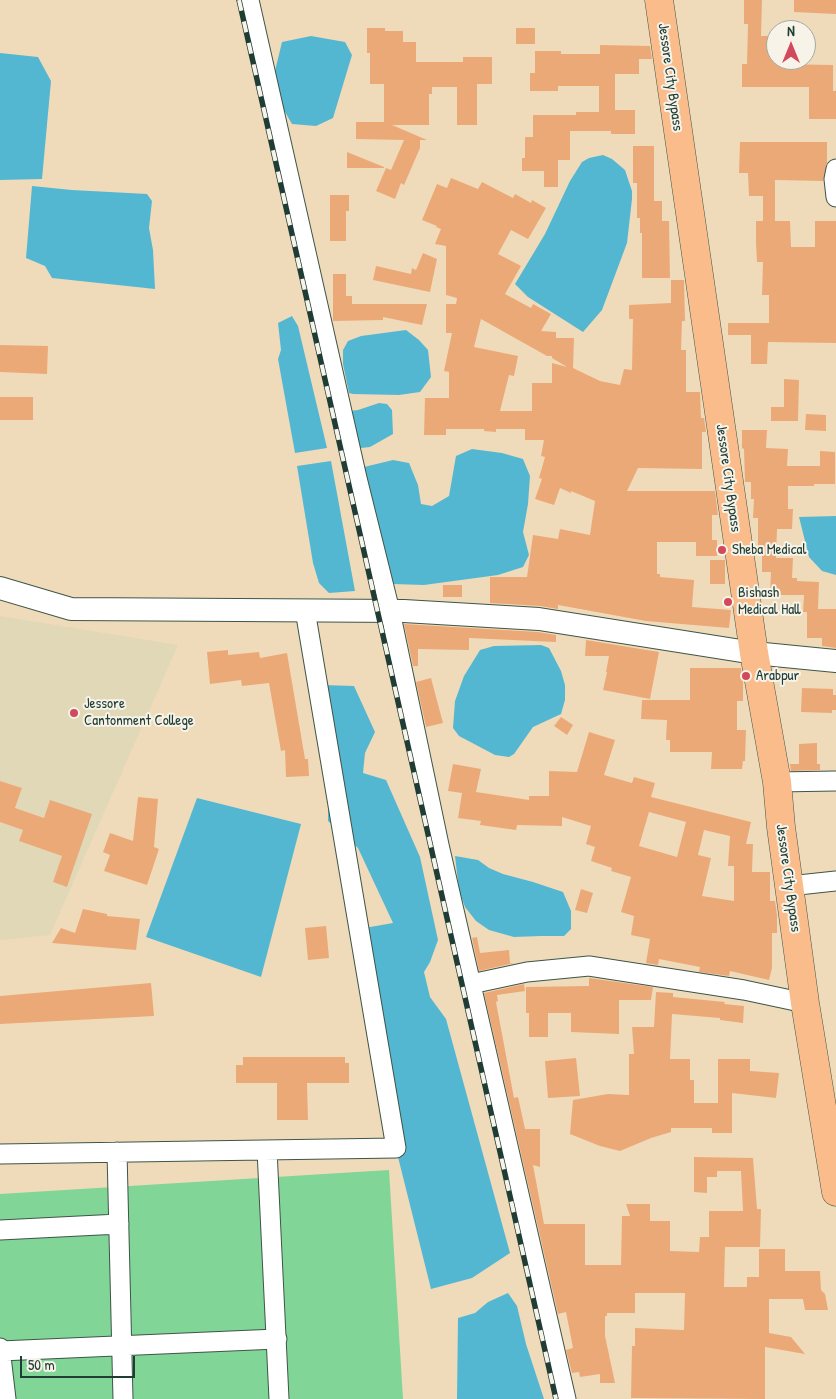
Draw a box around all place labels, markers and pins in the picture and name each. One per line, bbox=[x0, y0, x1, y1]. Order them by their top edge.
place label: Sheba Medical bbox=[732, 541, 806, 559]
marker: Sheba Medical bbox=[716, 544, 728, 556]
place label: Bishash Medical Hall bbox=[738, 584, 801, 619]
marker: Bishash Medical Hall bbox=[722, 596, 734, 608]
place label: Arabpur bbox=[756, 667, 799, 685]
marker: Arabpur bbox=[740, 670, 752, 682]
place label: Jessore Cantonment College bbox=[84, 695, 194, 730]
marker: Jessore Cantonment College bbox=[68, 707, 80, 719]

